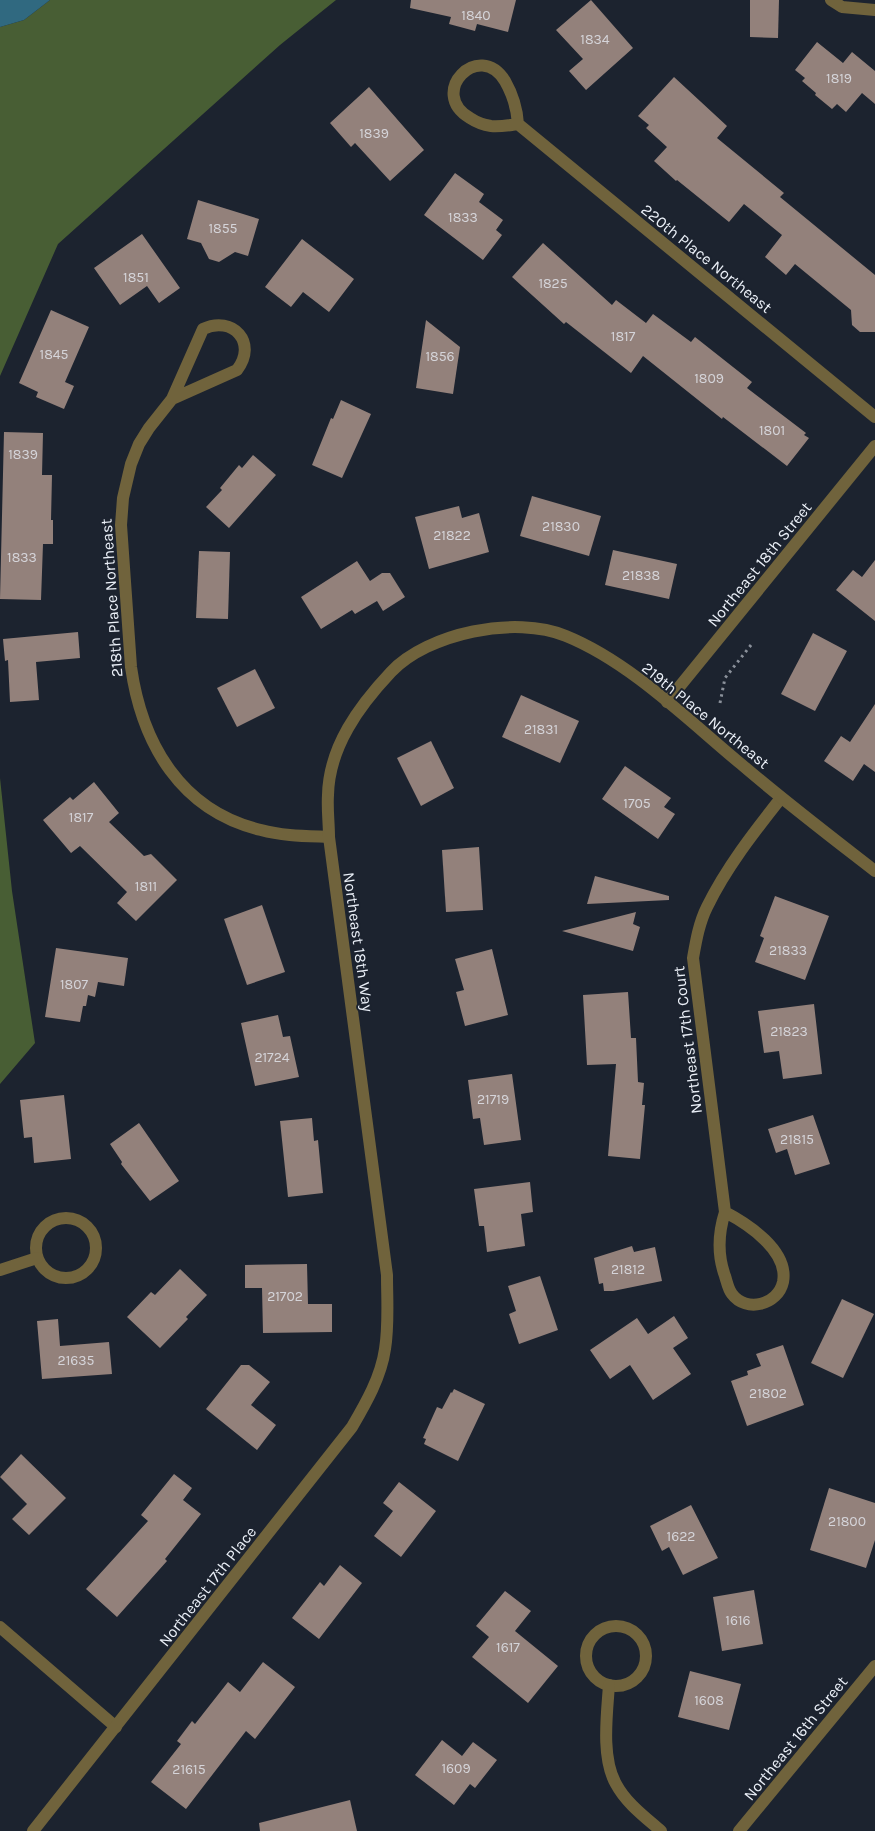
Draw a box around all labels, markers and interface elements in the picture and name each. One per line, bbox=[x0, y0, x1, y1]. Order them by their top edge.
house number: 1840 bbox=[461, 7, 491, 24]
house number: 1834 bbox=[580, 31, 610, 48]
house number: 1819 bbox=[826, 70, 852, 87]
house number: 1839 bbox=[359, 125, 389, 142]
street label: 220th Place Northeast bbox=[638, 200, 776, 317]
house number: 1833 bbox=[448, 209, 478, 226]
house number: 1855 bbox=[208, 220, 238, 237]
house number: 1851 bbox=[123, 269, 149, 286]
house number: 1825 bbox=[538, 275, 568, 292]
house number: 1817 bbox=[611, 328, 636, 345]
house number: 1845 bbox=[40, 346, 69, 363]
house number: 1856 bbox=[425, 348, 455, 365]
house number: 1809 bbox=[694, 370, 724, 387]
house number: 1801 bbox=[759, 422, 785, 439]
house number: 1839 bbox=[8, 446, 38, 463]
street label: Northeast 18th Street bbox=[703, 498, 816, 630]
street label: 218th Place Northeast bbox=[96, 518, 127, 678]
house number: 21830 bbox=[542, 518, 580, 535]
house number: 21822 bbox=[433, 527, 471, 544]
house number: 1833 bbox=[7, 549, 37, 566]
house number: 21838 bbox=[622, 567, 660, 584]
street label: 219th Place Northeast bbox=[638, 658, 773, 773]
house number: 21831 bbox=[524, 721, 558, 738]
house number: 1705 bbox=[623, 795, 651, 812]
house number: 1817 bbox=[69, 809, 94, 826]
street label: Northeast 18th Way bbox=[339, 871, 378, 1014]
house number: 1811 bbox=[135, 878, 157, 895]
house number: 21833 bbox=[769, 942, 807, 959]
street label: Northeast 17th Court bbox=[669, 965, 706, 1115]
house number: 1807 bbox=[60, 976, 88, 993]
house number: 21823 bbox=[770, 1023, 808, 1040]
house number: 21724 bbox=[254, 1049, 290, 1066]
house number: 21719 bbox=[477, 1091, 509, 1108]
house number: 21815 bbox=[780, 1131, 814, 1148]
house number: 21812 bbox=[611, 1261, 645, 1278]
house number: 21702 bbox=[267, 1288, 303, 1305]
house number: 21635 bbox=[58, 1352, 95, 1369]
house number: 21802 bbox=[749, 1385, 787, 1402]
house number: 21800 bbox=[828, 1513, 866, 1530]
street label: Northeast 17th Place bbox=[155, 1522, 260, 1650]
house number: 1622 bbox=[667, 1528, 695, 1545]
house number: 1616 bbox=[725, 1612, 751, 1629]
house number: 1617 bbox=[496, 1639, 520, 1656]
street label: Northeast 16th Street bbox=[739, 1672, 851, 1804]
house number: 1608 bbox=[694, 1692, 724, 1709]
house number: 1609 bbox=[441, 1760, 471, 1777]
house number: 21615 bbox=[172, 1761, 206, 1778]

